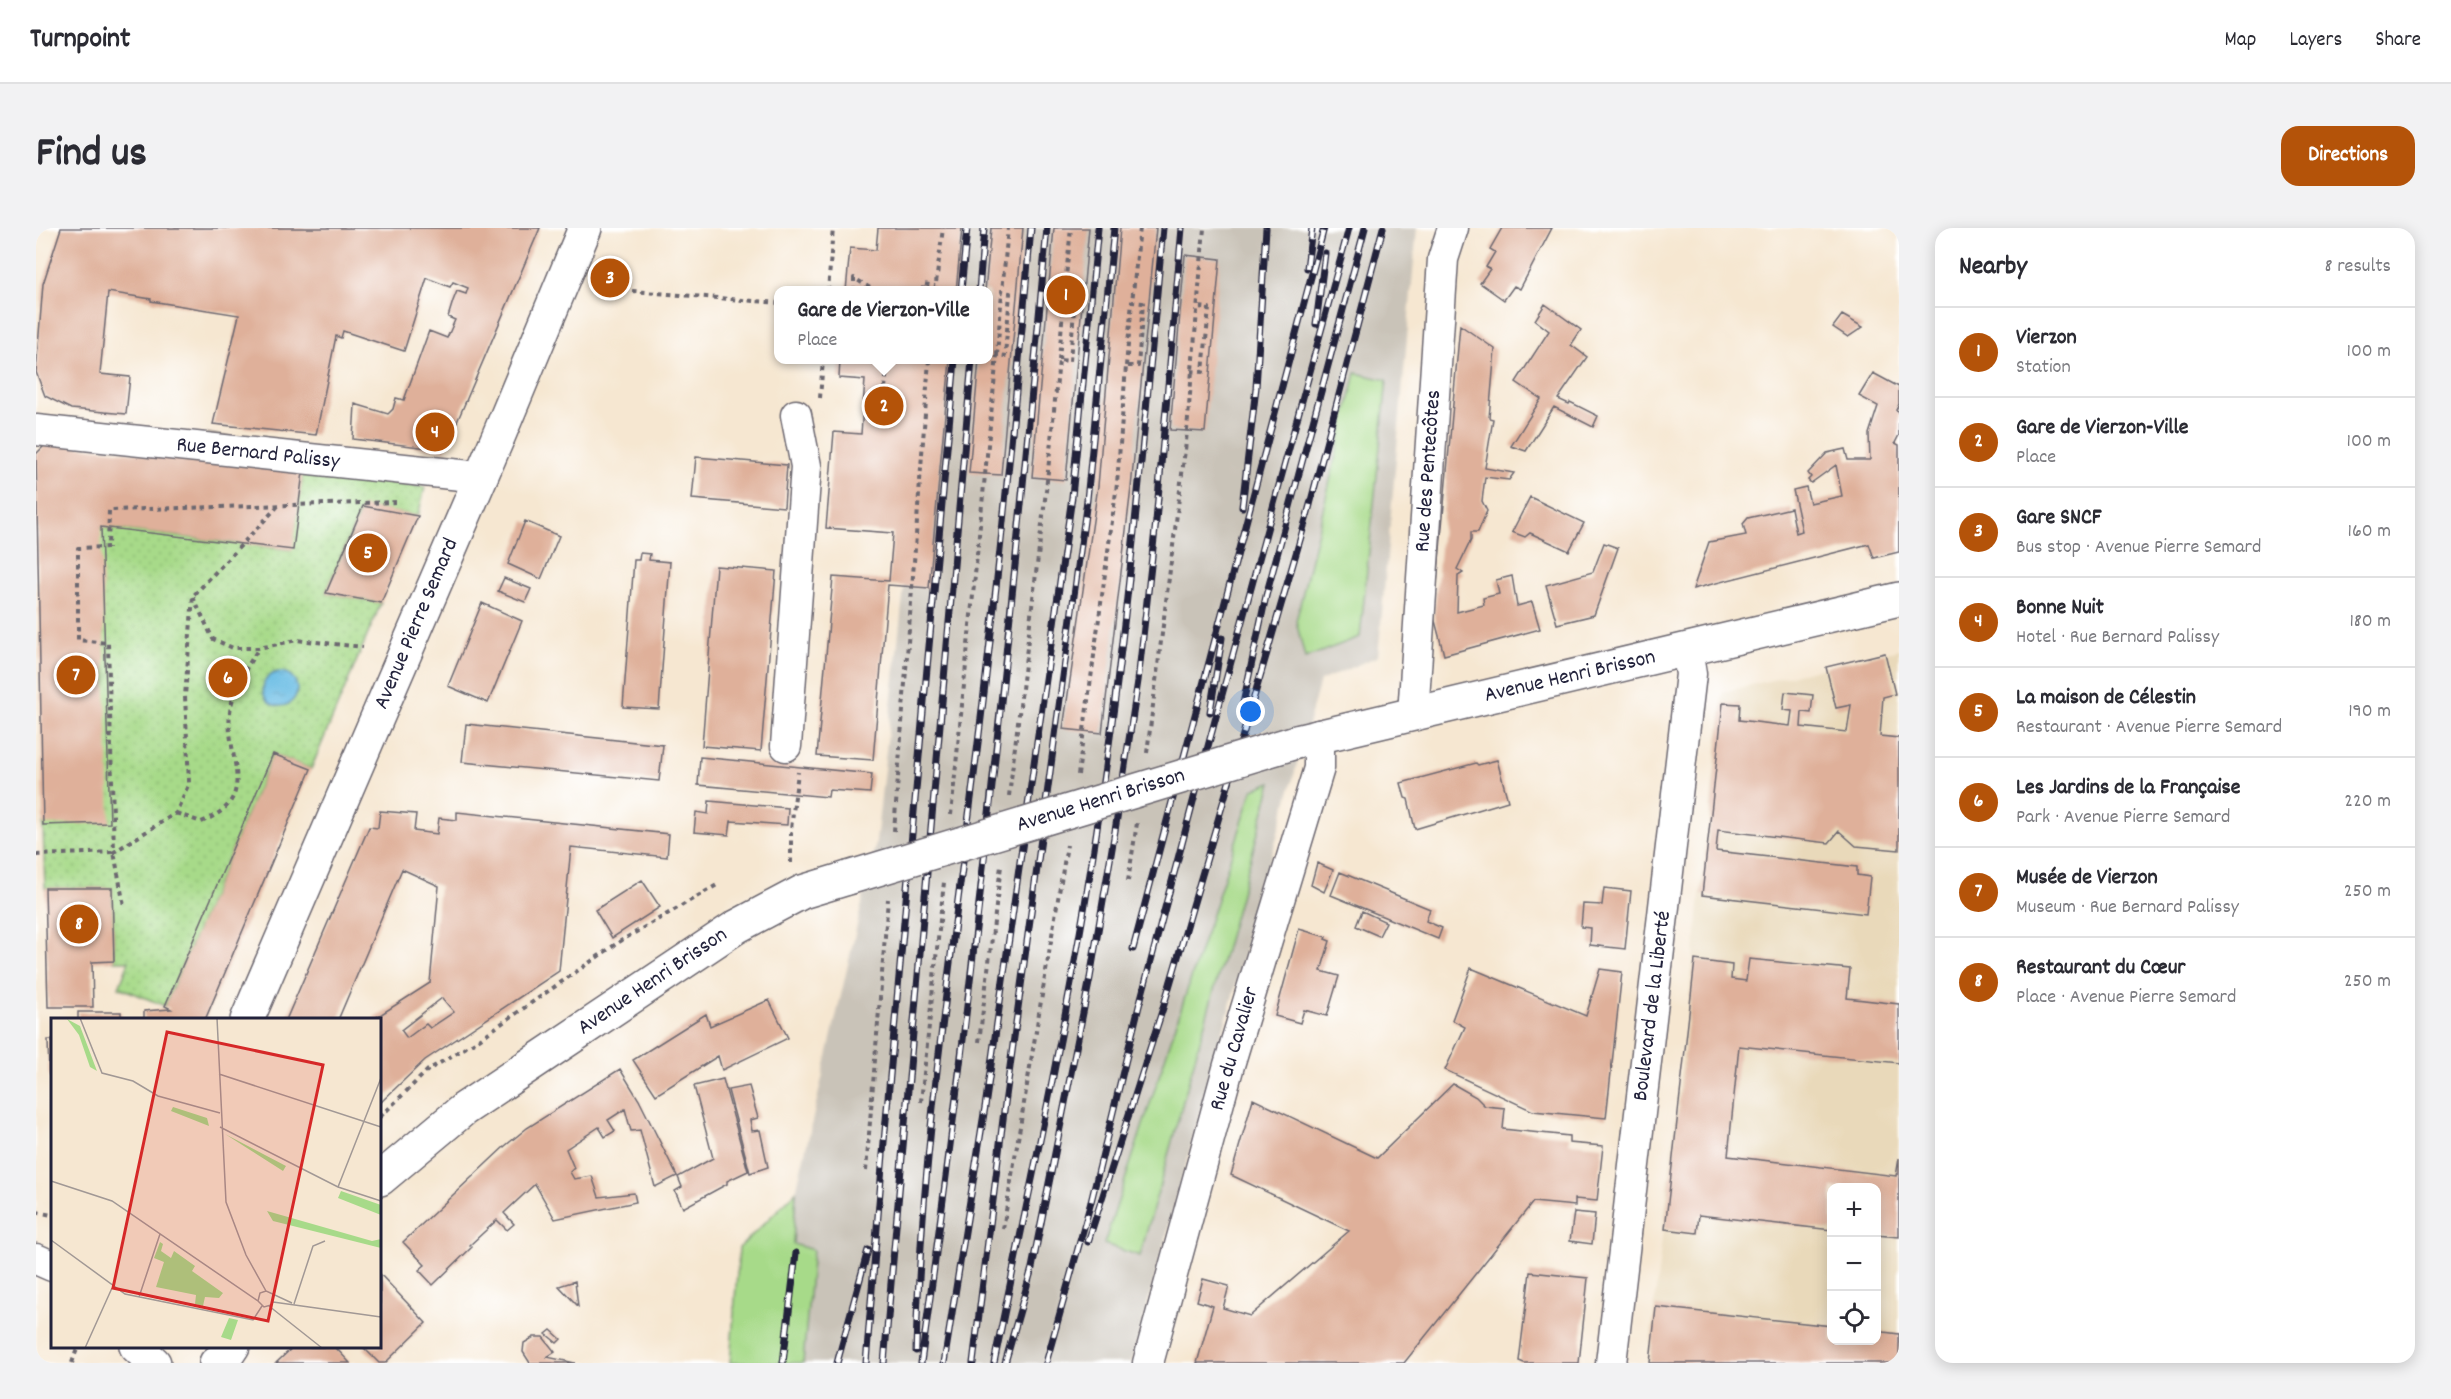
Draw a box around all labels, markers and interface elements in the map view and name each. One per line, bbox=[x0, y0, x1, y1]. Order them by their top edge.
text: Turnpoint bbox=[30, 21, 130, 61]
text: Map bbox=[2225, 26, 2256, 56]
text: Layers bbox=[2289, 26, 2342, 56]
text: Share bbox=[2375, 26, 2421, 56]
text: Find us bbox=[36, 126, 147, 186]
button: Directions bbox=[2281, 126, 2415, 186]
text: Nearby bbox=[1959, 249, 2027, 286]
text: 8 results bbox=[2325, 253, 2391, 281]
pin: 3 bbox=[590, 256, 630, 300]
pin: 1 bbox=[1046, 272, 1086, 318]
popup bbox=[774, 286, 993, 364]
text: Gare de Vierzon-Ville bbox=[797, 296, 970, 327]
text: Vierzon bbox=[2016, 323, 2077, 354]
text: Place bbox=[797, 327, 837, 355]
text: 1 bbox=[1976, 338, 1981, 366]
text: 100 m bbox=[2347, 338, 2391, 366]
text: Station bbox=[2016, 354, 2071, 382]
pin: 2 bbox=[864, 384, 904, 429]
street label: Rue des Pentecôtes bbox=[1408, 389, 1450, 553]
pin: 4 bbox=[416, 410, 454, 454]
text: Gare de Vierzon-Ville bbox=[2016, 413, 2188, 444]
text: 2 bbox=[1974, 428, 1983, 456]
text: 100 m bbox=[2347, 428, 2391, 456]
street label: Rue Bernard Palissy bbox=[175, 430, 342, 478]
text: Place bbox=[2016, 444, 2056, 472]
text: Gare SNCF bbox=[2016, 503, 2102, 534]
text: 3 bbox=[1974, 518, 1983, 546]
text: 160 m bbox=[2348, 518, 2391, 546]
pin: 5 bbox=[348, 530, 388, 576]
street label: Avenue Pierre Semard bbox=[367, 534, 467, 714]
text: Bus stop · Avenue Pierre Semard bbox=[2016, 534, 2261, 562]
text: Bonne Nuit bbox=[2016, 593, 2104, 624]
text: 4 bbox=[1974, 608, 1983, 636]
text: 180 m bbox=[2349, 608, 2391, 636]
text: Hotel · Rue Bernard Palissy bbox=[2016, 624, 2219, 652]
street label: Avenue Henri Brisson bbox=[1481, 642, 1659, 712]
pin: 7 bbox=[56, 652, 96, 698]
pin: 6 bbox=[208, 656, 248, 700]
text: La maison de Célestin bbox=[2016, 683, 2196, 714]
your location bbox=[1236, 697, 1265, 726]
text: 5 bbox=[1974, 698, 1983, 726]
text: 190 m bbox=[2348, 698, 2391, 726]
text: Restaurant · Avenue Pierre Semard bbox=[2016, 714, 2282, 742]
street label: Avenue Henri Brisson bbox=[1013, 761, 1189, 841]
text: Les Jardins de la Française bbox=[2016, 773, 2241, 804]
text: 6 bbox=[1974, 788, 1983, 816]
text: 220 m bbox=[2344, 788, 2391, 816]
text: Park · Avenue Pierre Semard bbox=[2016, 804, 2230, 832]
text: Musée de Vierzon bbox=[2016, 863, 2158, 894]
text: 7 bbox=[1975, 878, 1982, 906]
text: 250 m bbox=[2344, 878, 2391, 906]
text: Museum · Rue Bernard Palissy bbox=[2016, 894, 2239, 922]
pin: 8 bbox=[60, 902, 99, 946]
street label: Boulevard de la Liberté bbox=[1626, 909, 1680, 1103]
street label: Avenue Henri Brisson bbox=[572, 920, 734, 1044]
text: Restaurant du Cœur bbox=[2016, 953, 2186, 984]
text: 8 bbox=[1974, 968, 1983, 996]
text: 250 m bbox=[2344, 968, 2391, 996]
street label: Rue du Cavalier bbox=[1203, 983, 1268, 1115]
text: Place · Avenue Pierre Semard bbox=[2016, 984, 2236, 1012]
inset map bbox=[51, 1018, 381, 1348]
map controls bbox=[1827, 1183, 1881, 1345]
button: + bbox=[1827, 1183, 1881, 1237]
button: − bbox=[1827, 1237, 1881, 1291]
button: locate bbox=[1827, 1291, 1881, 1345]

